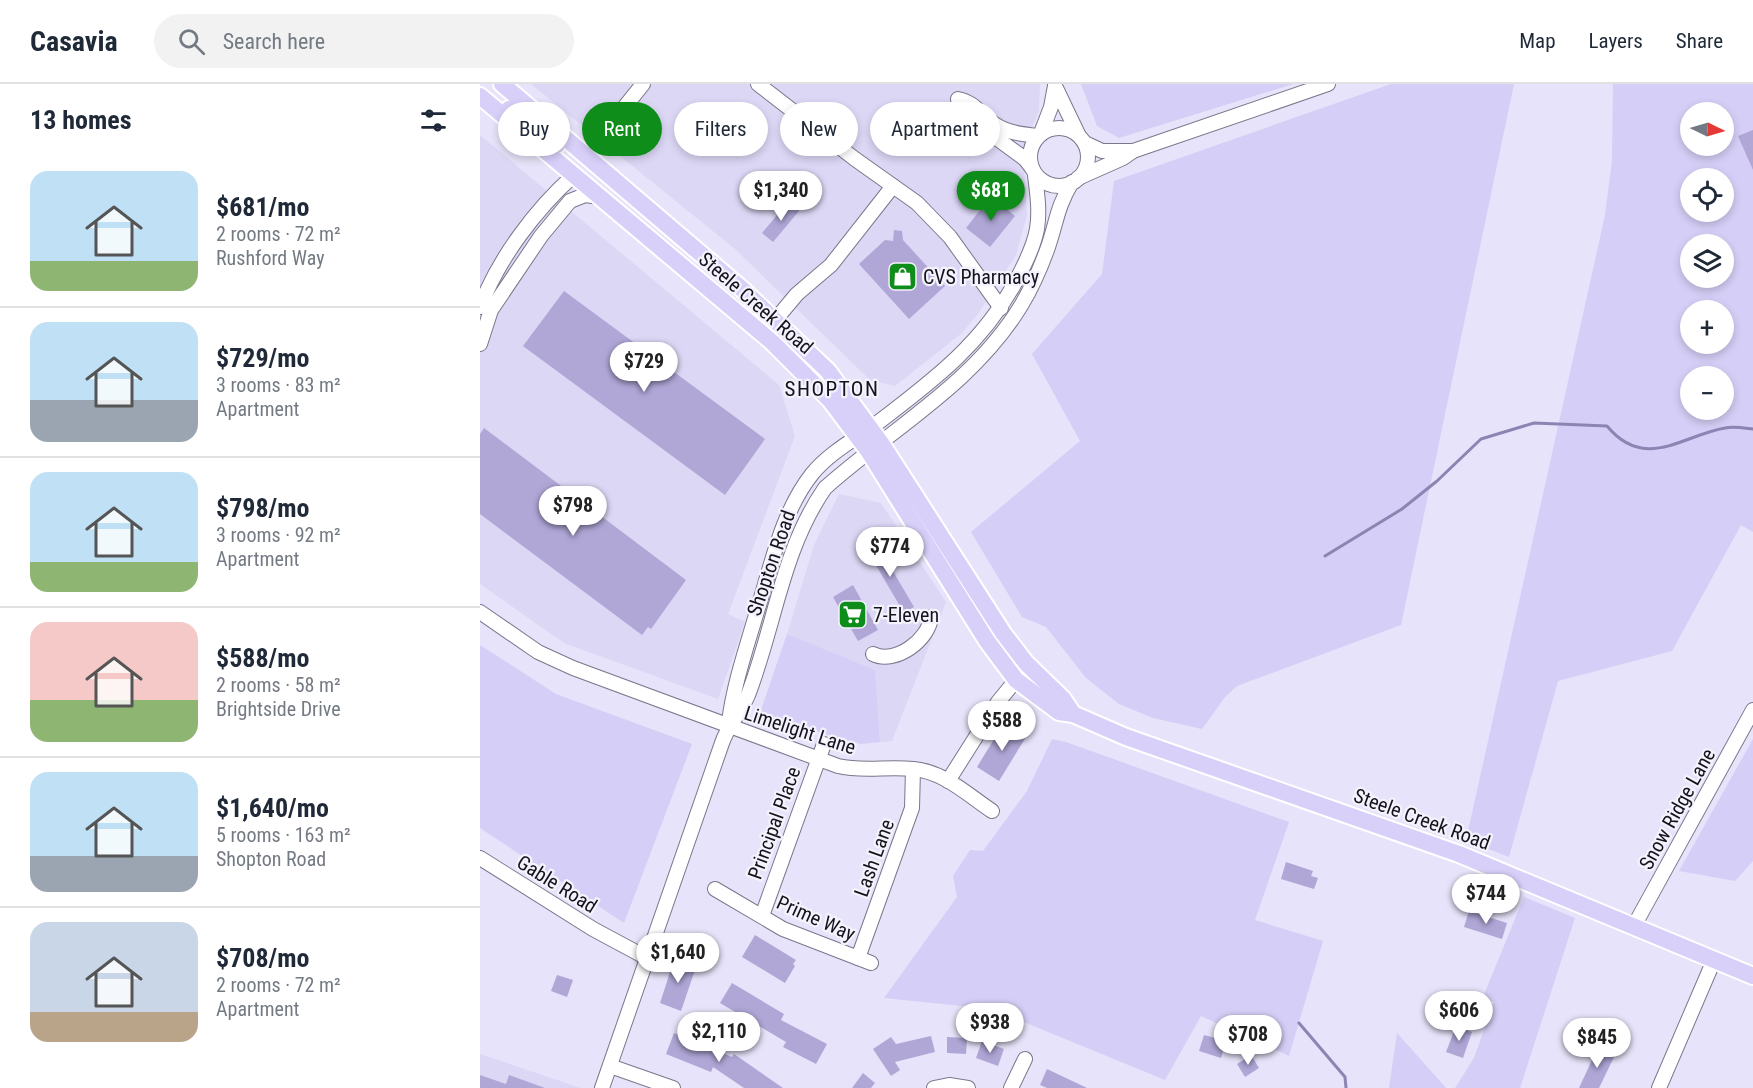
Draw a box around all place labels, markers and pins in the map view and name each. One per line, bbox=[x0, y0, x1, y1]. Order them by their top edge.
pin: $1,340 bbox=[732, 171, 830, 222]
pin: $681 bbox=[955, 171, 1027, 222]
shop icon: CVS Pharmacy bbox=[886, 261, 918, 293]
place label: CVS Pharmacy bbox=[923, 265, 1039, 289]
pin: $729 bbox=[608, 342, 680, 393]
pin: $798 bbox=[537, 486, 609, 537]
pin: $774 bbox=[854, 527, 926, 578]
supermarket icon: 7-Eleven bbox=[836, 599, 868, 631]
place label: 7-Eleven bbox=[873, 603, 939, 627]
pin: $588 bbox=[966, 701, 1038, 752]
pin: $744 bbox=[1450, 874, 1522, 925]
pin: $1,640 bbox=[629, 933, 727, 984]
pin: $606 bbox=[1423, 991, 1495, 1042]
pin: $938 bbox=[954, 1003, 1026, 1054]
pin: $2,110 bbox=[670, 1012, 768, 1063]
pin: $708 bbox=[1212, 1015, 1284, 1066]
pin: $845 bbox=[1561, 1018, 1633, 1069]

